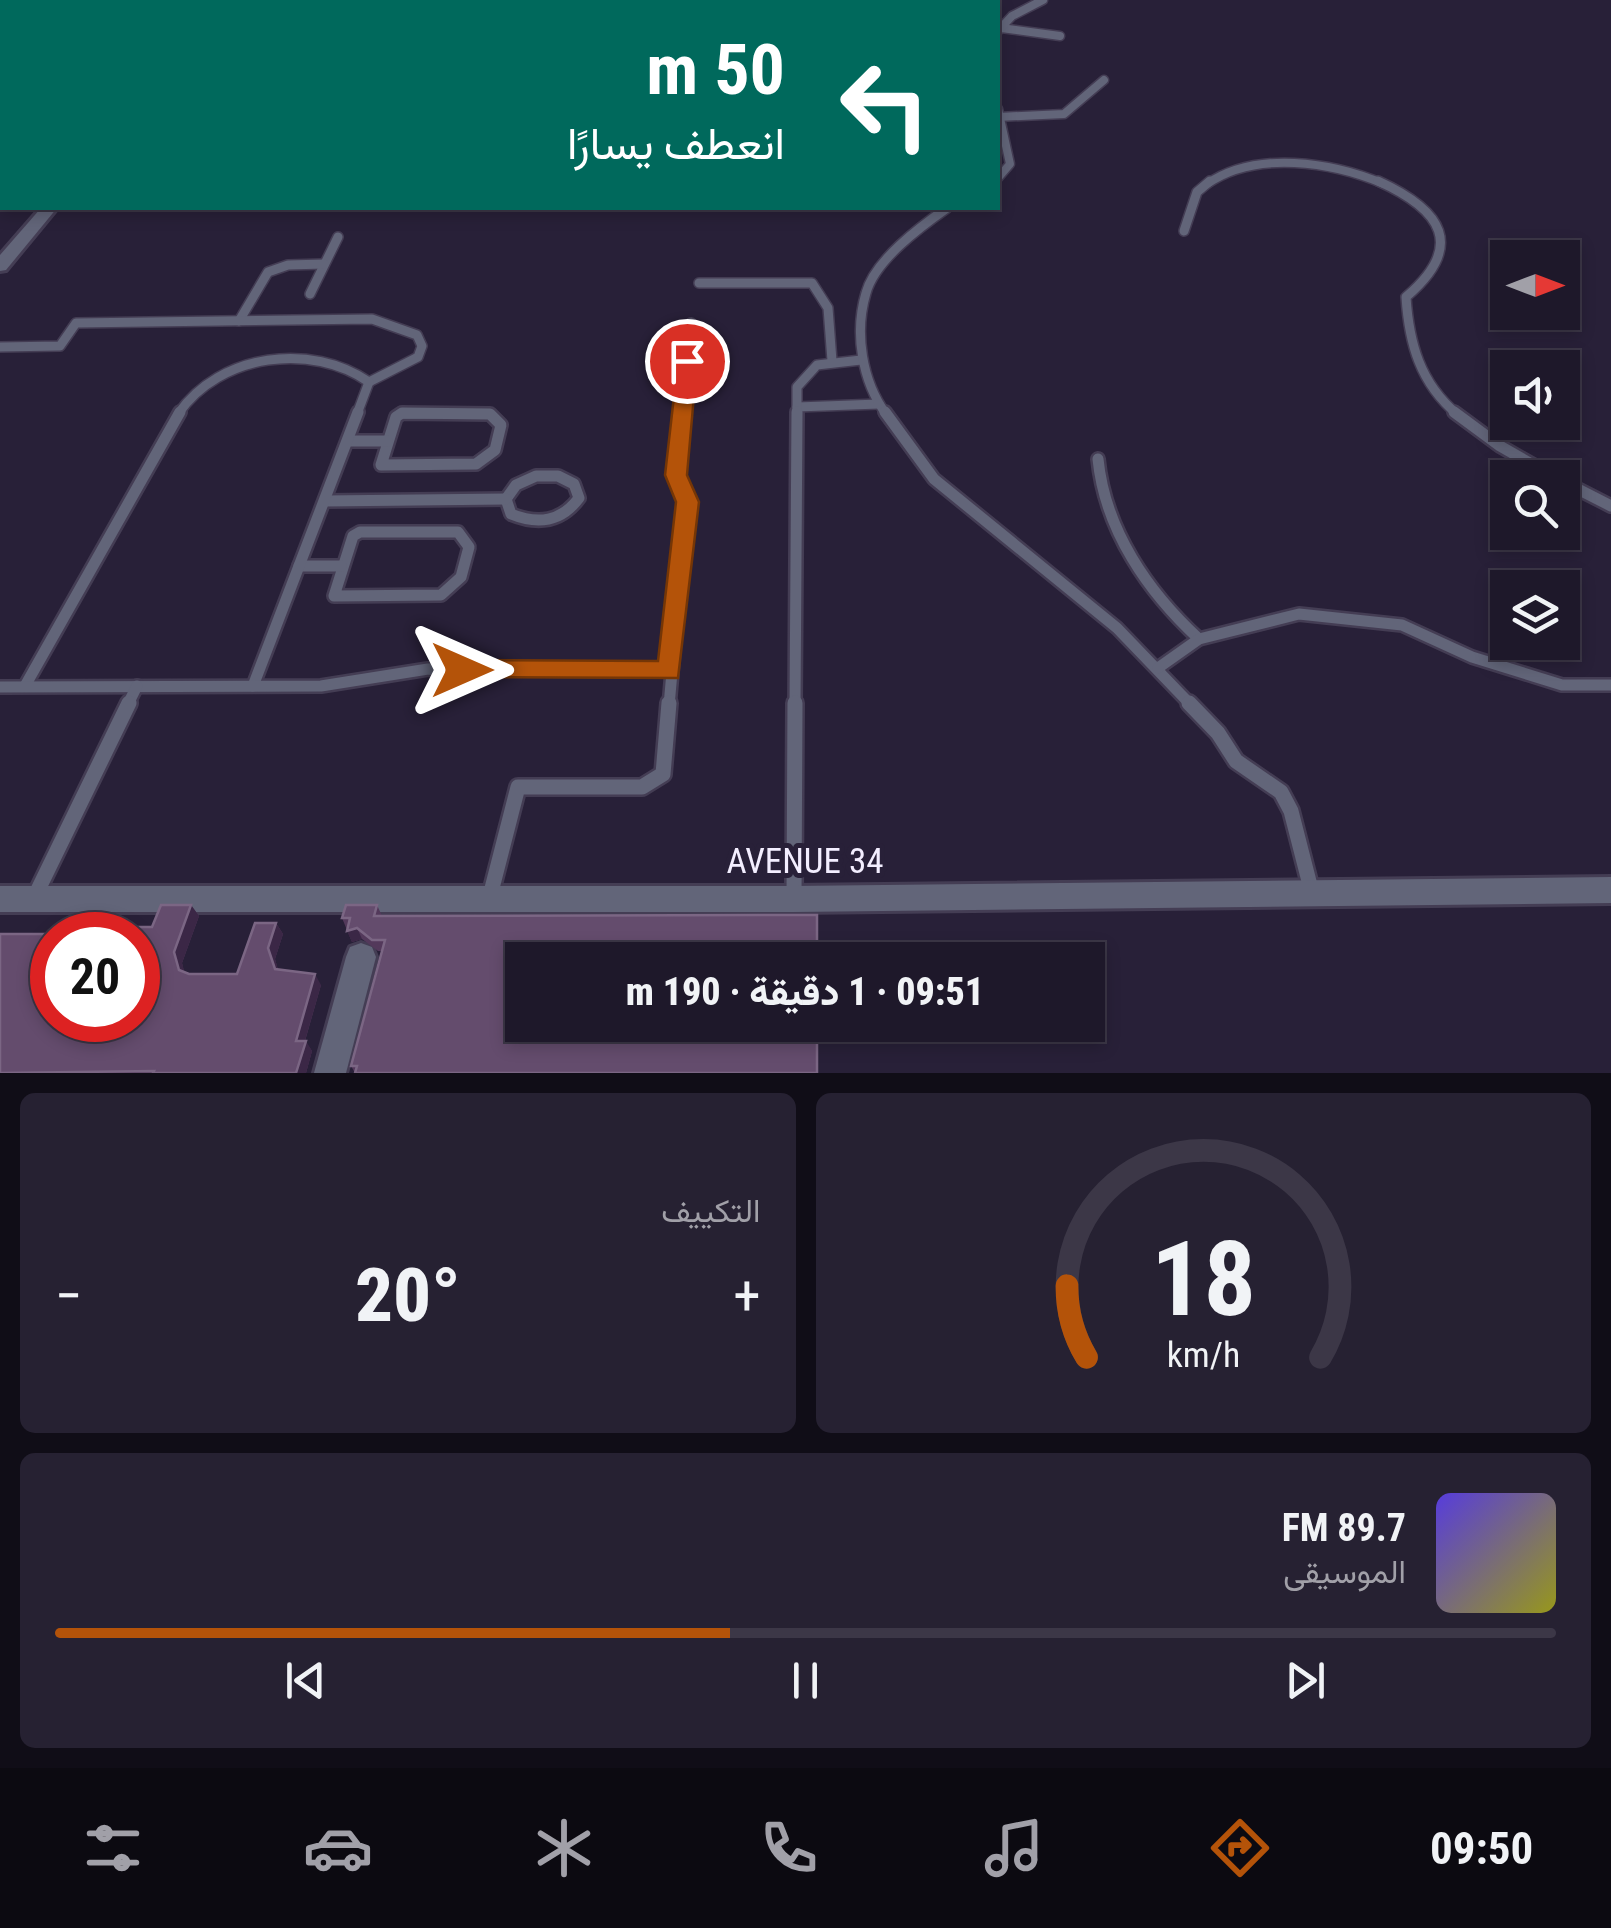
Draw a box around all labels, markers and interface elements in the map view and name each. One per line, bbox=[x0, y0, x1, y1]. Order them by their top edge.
text: 50 m bbox=[646, 29, 785, 111]
icon: left bbox=[820, 40, 950, 170]
text: انعطف يسارًا bbox=[567, 117, 785, 170]
north arrow bbox=[1490, 240, 1580, 330]
map controls bbox=[1490, 240, 1580, 660]
pin bbox=[645, 319, 730, 404]
icon: arrive bbox=[660, 334, 715, 389]
button: sound bbox=[1490, 350, 1580, 440]
button: search bbox=[1490, 460, 1580, 550]
button: layers bbox=[1490, 570, 1580, 660]
position arrow bbox=[410, 618, 514, 722]
street label: AVENUE 34 bbox=[726, 841, 884, 882]
speed limit sign: 20 bbox=[30, 912, 160, 1042]
text: 09:51 · 1 دقيقة · 190 m bbox=[626, 970, 984, 1014]
text: التكييف bbox=[661, 1192, 761, 1230]
text: 18 bbox=[1151, 1219, 1256, 1340]
text: 20° bbox=[355, 1251, 461, 1339]
text: − bbox=[55, 1264, 83, 1328]
text: + bbox=[733, 1264, 760, 1328]
text: km/h bbox=[1166, 1334, 1240, 1376]
text: 89.7 FM bbox=[1282, 1506, 1406, 1550]
text: الموسيقى bbox=[1283, 1553, 1406, 1591]
icon: previous bbox=[278, 1653, 333, 1708]
icon: pause bbox=[778, 1653, 833, 1708]
icon: next bbox=[1278, 1653, 1333, 1708]
icon: filters bbox=[78, 1813, 148, 1883]
icon: car bbox=[303, 1813, 373, 1883]
icon: climate bbox=[529, 1813, 599, 1883]
icon: phone bbox=[754, 1813, 824, 1883]
icon: music bbox=[979, 1813, 1049, 1883]
icon: directions bbox=[1205, 1813, 1275, 1883]
text: 09:50 bbox=[1430, 1822, 1533, 1875]

